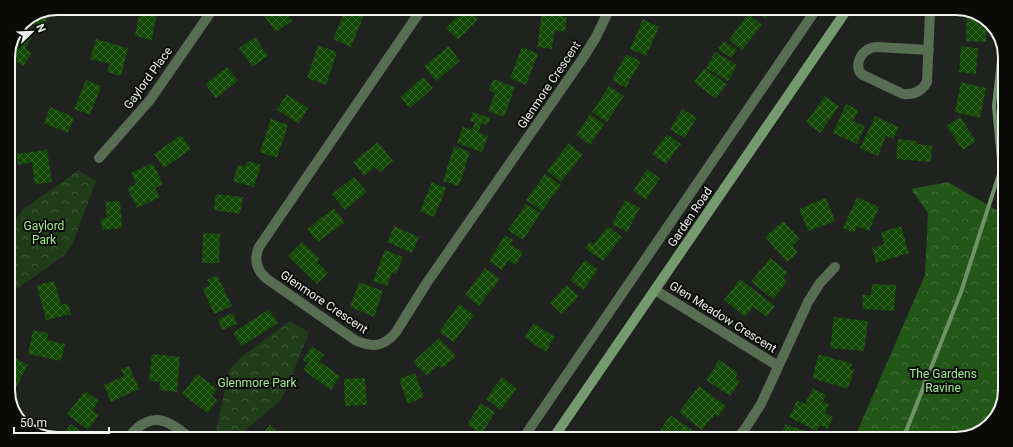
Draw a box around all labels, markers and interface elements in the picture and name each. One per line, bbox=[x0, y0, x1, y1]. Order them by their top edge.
north arrow bbox=[12, 12, 52, 52]
text: N bbox=[33, 22, 48, 35]
street label: Glenmore Crescent bbox=[515, 39, 583, 131]
street label: Gaylord Place bbox=[121, 44, 175, 112]
street label: Garden Road bbox=[665, 185, 715, 249]
park label: Gaylord Park bbox=[24, 219, 64, 247]
street label: Glenmore Crescent bbox=[278, 268, 370, 336]
street label: Glen Meadow Crescent bbox=[667, 278, 779, 356]
park label: The Gardens Ravine bbox=[909, 367, 977, 395]
park label: Glenmore Park bbox=[218, 376, 297, 390]
scale bar bbox=[14, 409, 109, 435]
text: 50 m bbox=[20, 416, 47, 430]

